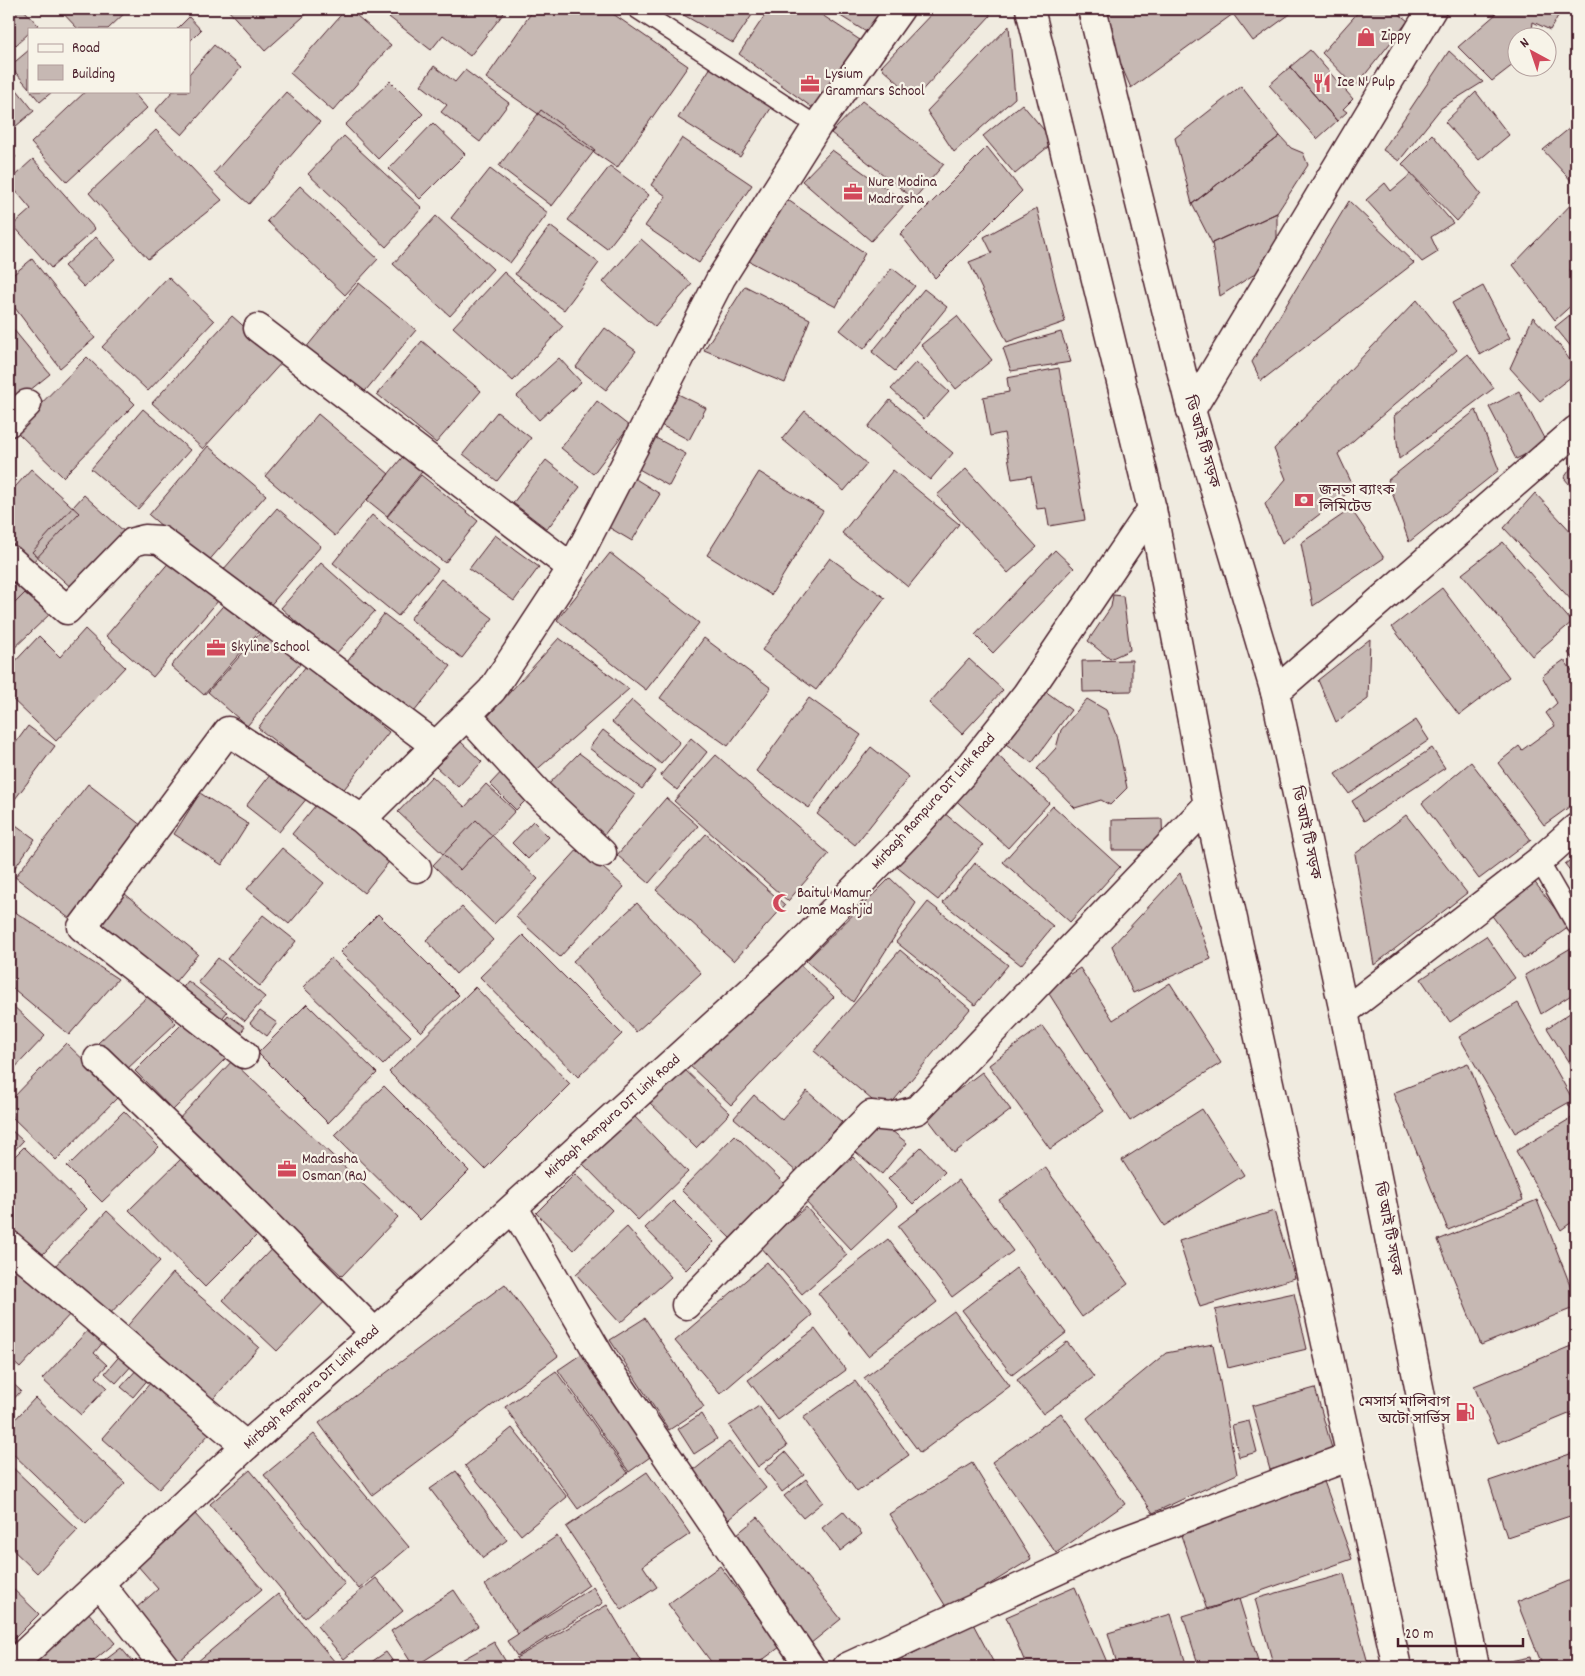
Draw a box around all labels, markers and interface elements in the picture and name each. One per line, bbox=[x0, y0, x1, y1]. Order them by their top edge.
shop icon: Zippy bbox=[1355, 26, 1377, 48]
place label: Zippy bbox=[1381, 26, 1411, 48]
legend bbox=[28, 28, 190, 92]
north arrow bbox=[1508, 28, 1558, 78]
text: N bbox=[1516, 34, 1534, 53]
text: Road bbox=[72, 38, 100, 60]
text: Building bbox=[72, 64, 115, 86]
place label: Lysium Grammars School bbox=[825, 64, 925, 103]
restaurant icon: Ice N' Pulp bbox=[1311, 72, 1333, 94]
place label: Ice N' Pulp bbox=[1337, 72, 1395, 94]
office icon: Lysium Grammars School bbox=[799, 73, 821, 95]
place label: Nure Modina Madrasha bbox=[868, 172, 938, 211]
office icon: Nure Modina Madrasha bbox=[842, 181, 864, 203]
street label: ডি আই টি সড়ক bbox=[1177, 392, 1225, 491]
place label: জনতা ব্যাংক লিমিটেড bbox=[1318, 480, 1396, 519]
bank icon: জনতা ব্যাংক লিমিটেড bbox=[1293, 489, 1315, 511]
office icon: Skyline School bbox=[205, 637, 227, 659]
place label: Skyline School bbox=[231, 637, 310, 659]
street label: Mirbagh Rampura DIT Link Road bbox=[867, 729, 1001, 875]
street label: ডি আই টি সড়ক bbox=[1284, 783, 1326, 882]
place label: Baitul Mamur Jame Mashjid bbox=[797, 883, 873, 922]
mosque icon: Baitul Mamur Jame Mashjid bbox=[771, 892, 793, 914]
street label: Mirbagh Rampura DIT Link Road bbox=[540, 1050, 686, 1184]
place label: Madrasha Osman (Ra) bbox=[302, 1149, 367, 1188]
office icon: Madrasha Osman (Ra) bbox=[276, 1158, 298, 1180]
street label: ডি আই টি সড়ক bbox=[1367, 1179, 1407, 1278]
street label: Mirbagh Rampura DIT Link Road bbox=[239, 1321, 385, 1455]
place label: মেসার্স মালিবাগ অটো সার্ভিস bbox=[1359, 1392, 1451, 1431]
fuel station icon: মেসার্স মালিবাগ অটো সার্ভিস bbox=[1454, 1401, 1476, 1423]
scale bar bbox=[1398, 1616, 1522, 1648]
text: 20 m bbox=[1405, 1624, 1433, 1646]

